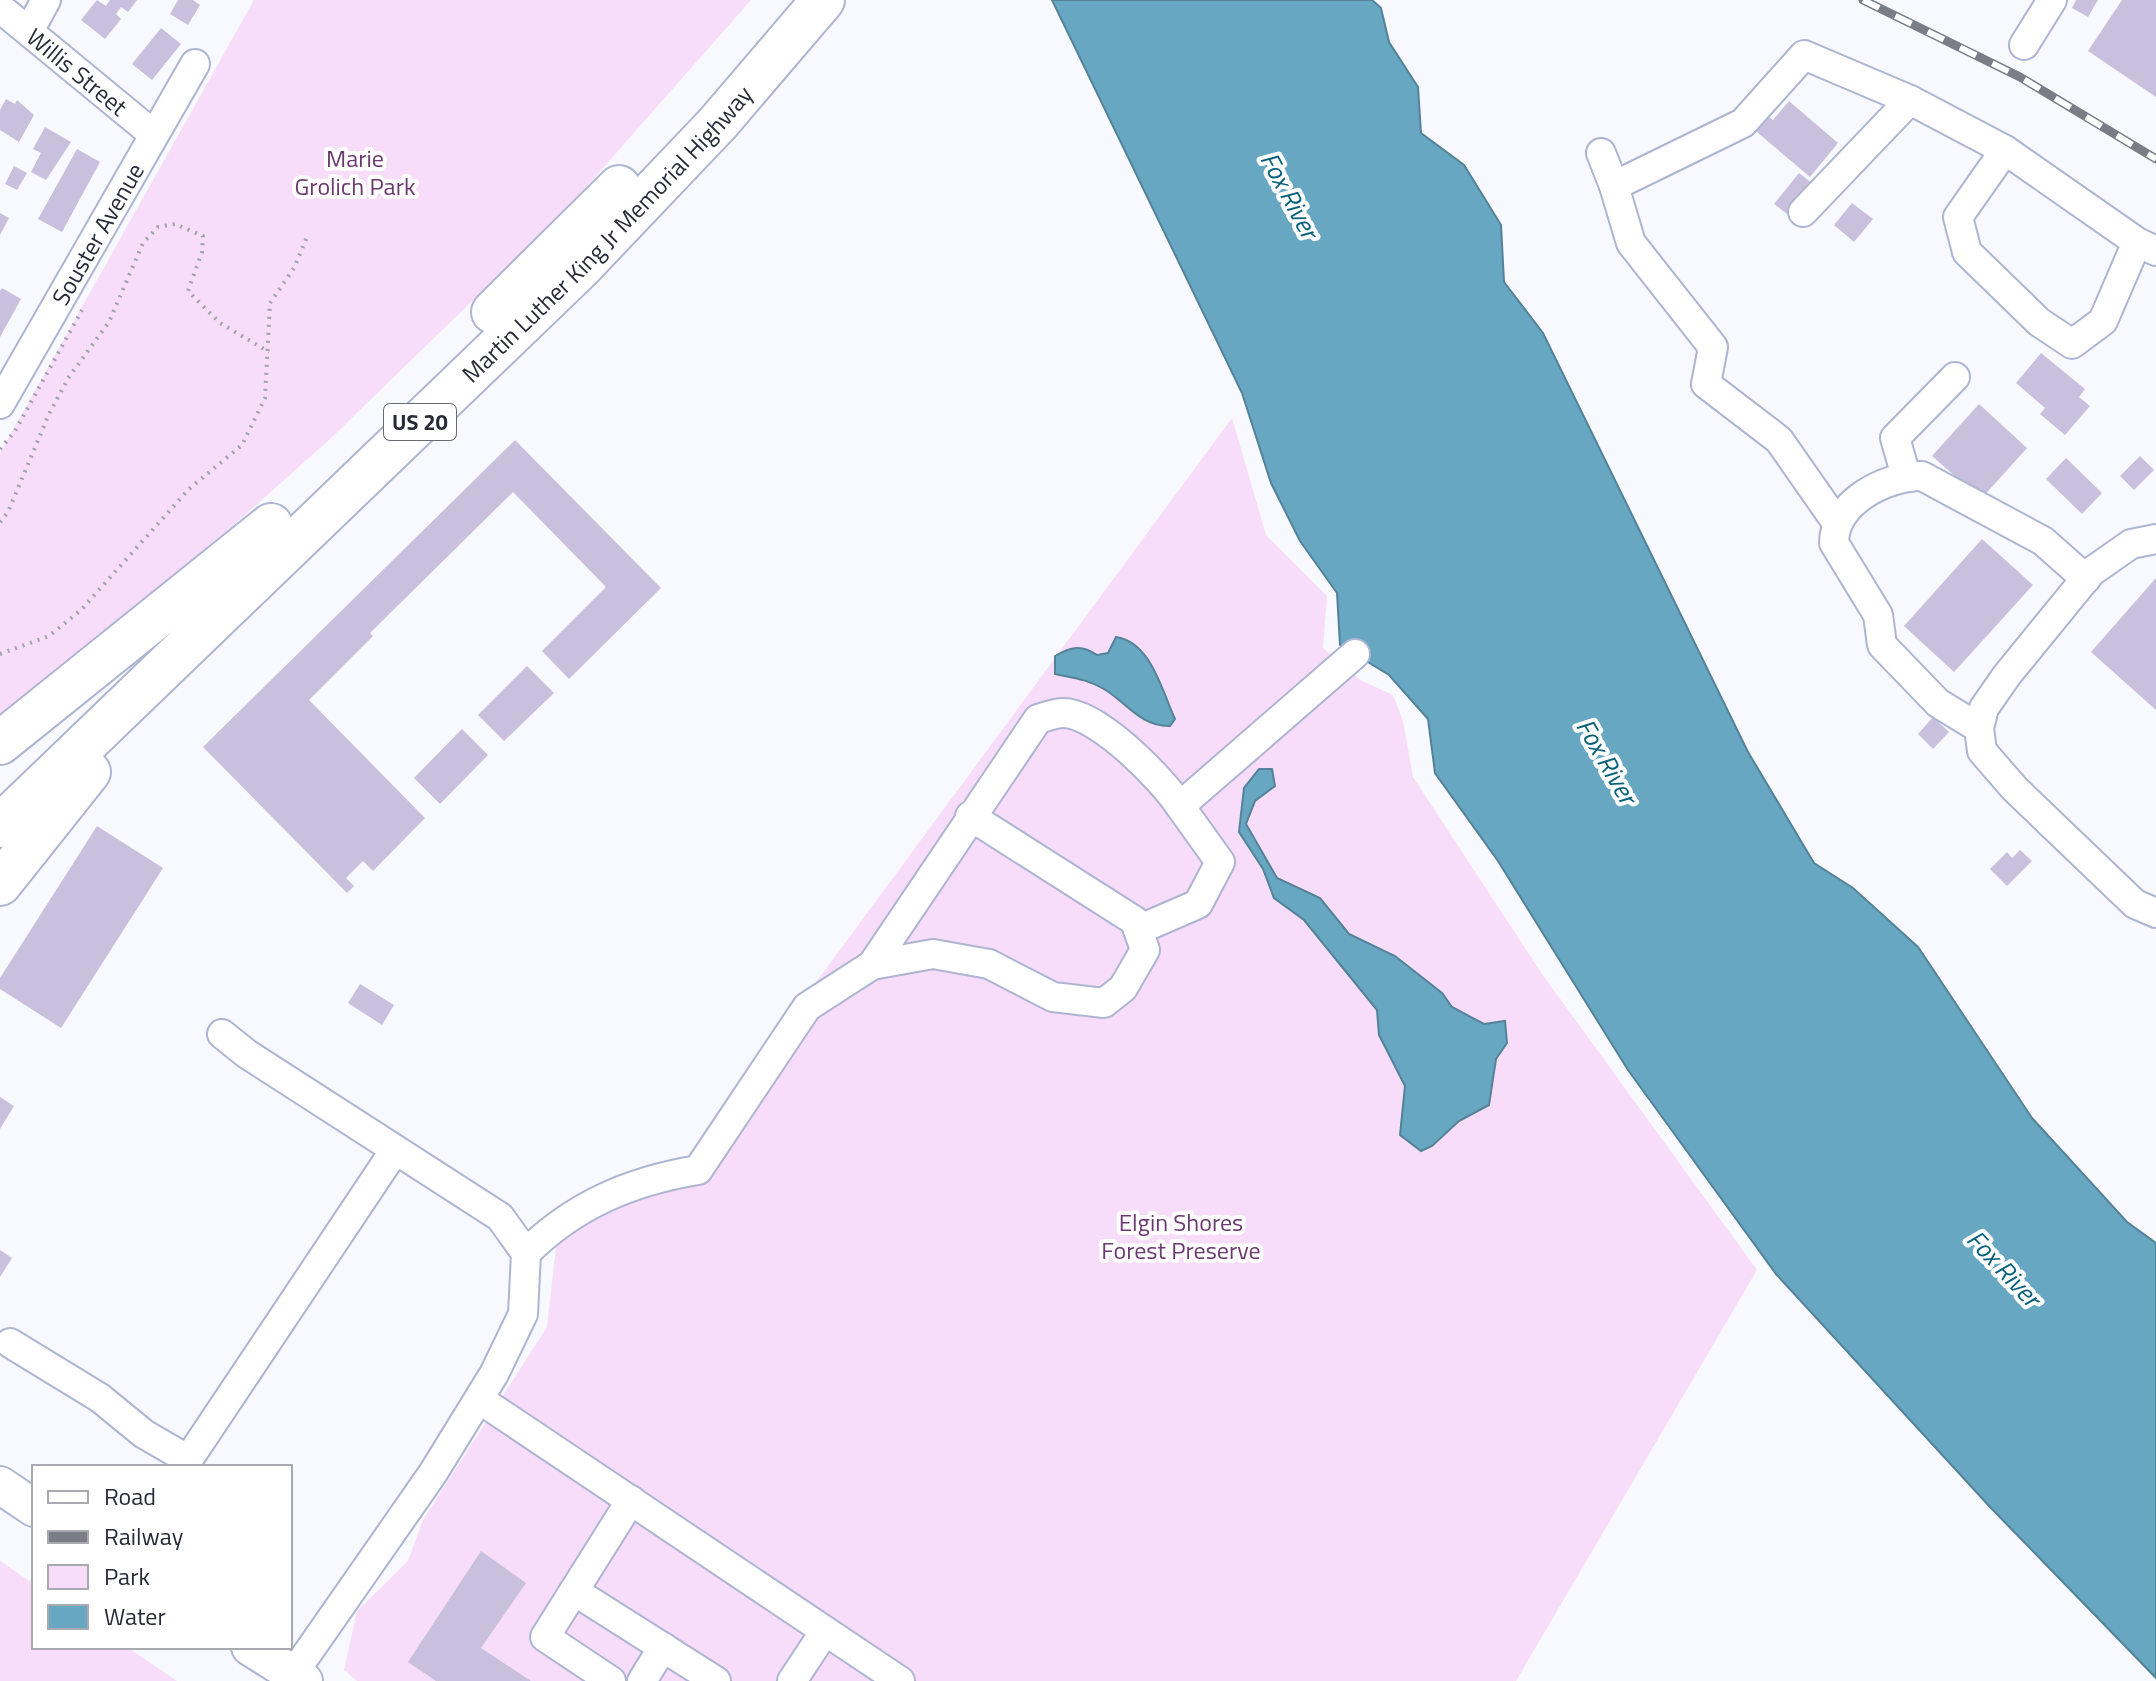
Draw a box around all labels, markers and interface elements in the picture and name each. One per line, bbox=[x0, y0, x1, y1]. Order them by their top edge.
street label: Willis Street bbox=[19, 19, 136, 124]
street label: Martin Luther King Jr Memorial Highway bbox=[453, 77, 761, 391]
park label: Marie Grolich Park bbox=[295, 140, 416, 204]
water label: Fox River bbox=[1251, 145, 1330, 248]
street label: Souster Avenue bbox=[42, 156, 153, 312]
road number: US 20 bbox=[384, 404, 456, 440]
water label: Fox River bbox=[1567, 711, 1649, 813]
park label: Elgin Shores Forest Preserve bbox=[1101, 1204, 1261, 1268]
water label: Fox River bbox=[1958, 1221, 2052, 1317]
legend bbox=[32, 1465, 292, 1649]
text: Road bbox=[104, 1478, 156, 1514]
text: Railway bbox=[104, 1518, 184, 1554]
text: Park bbox=[104, 1558, 150, 1594]
text: Water bbox=[104, 1598, 166, 1634]

